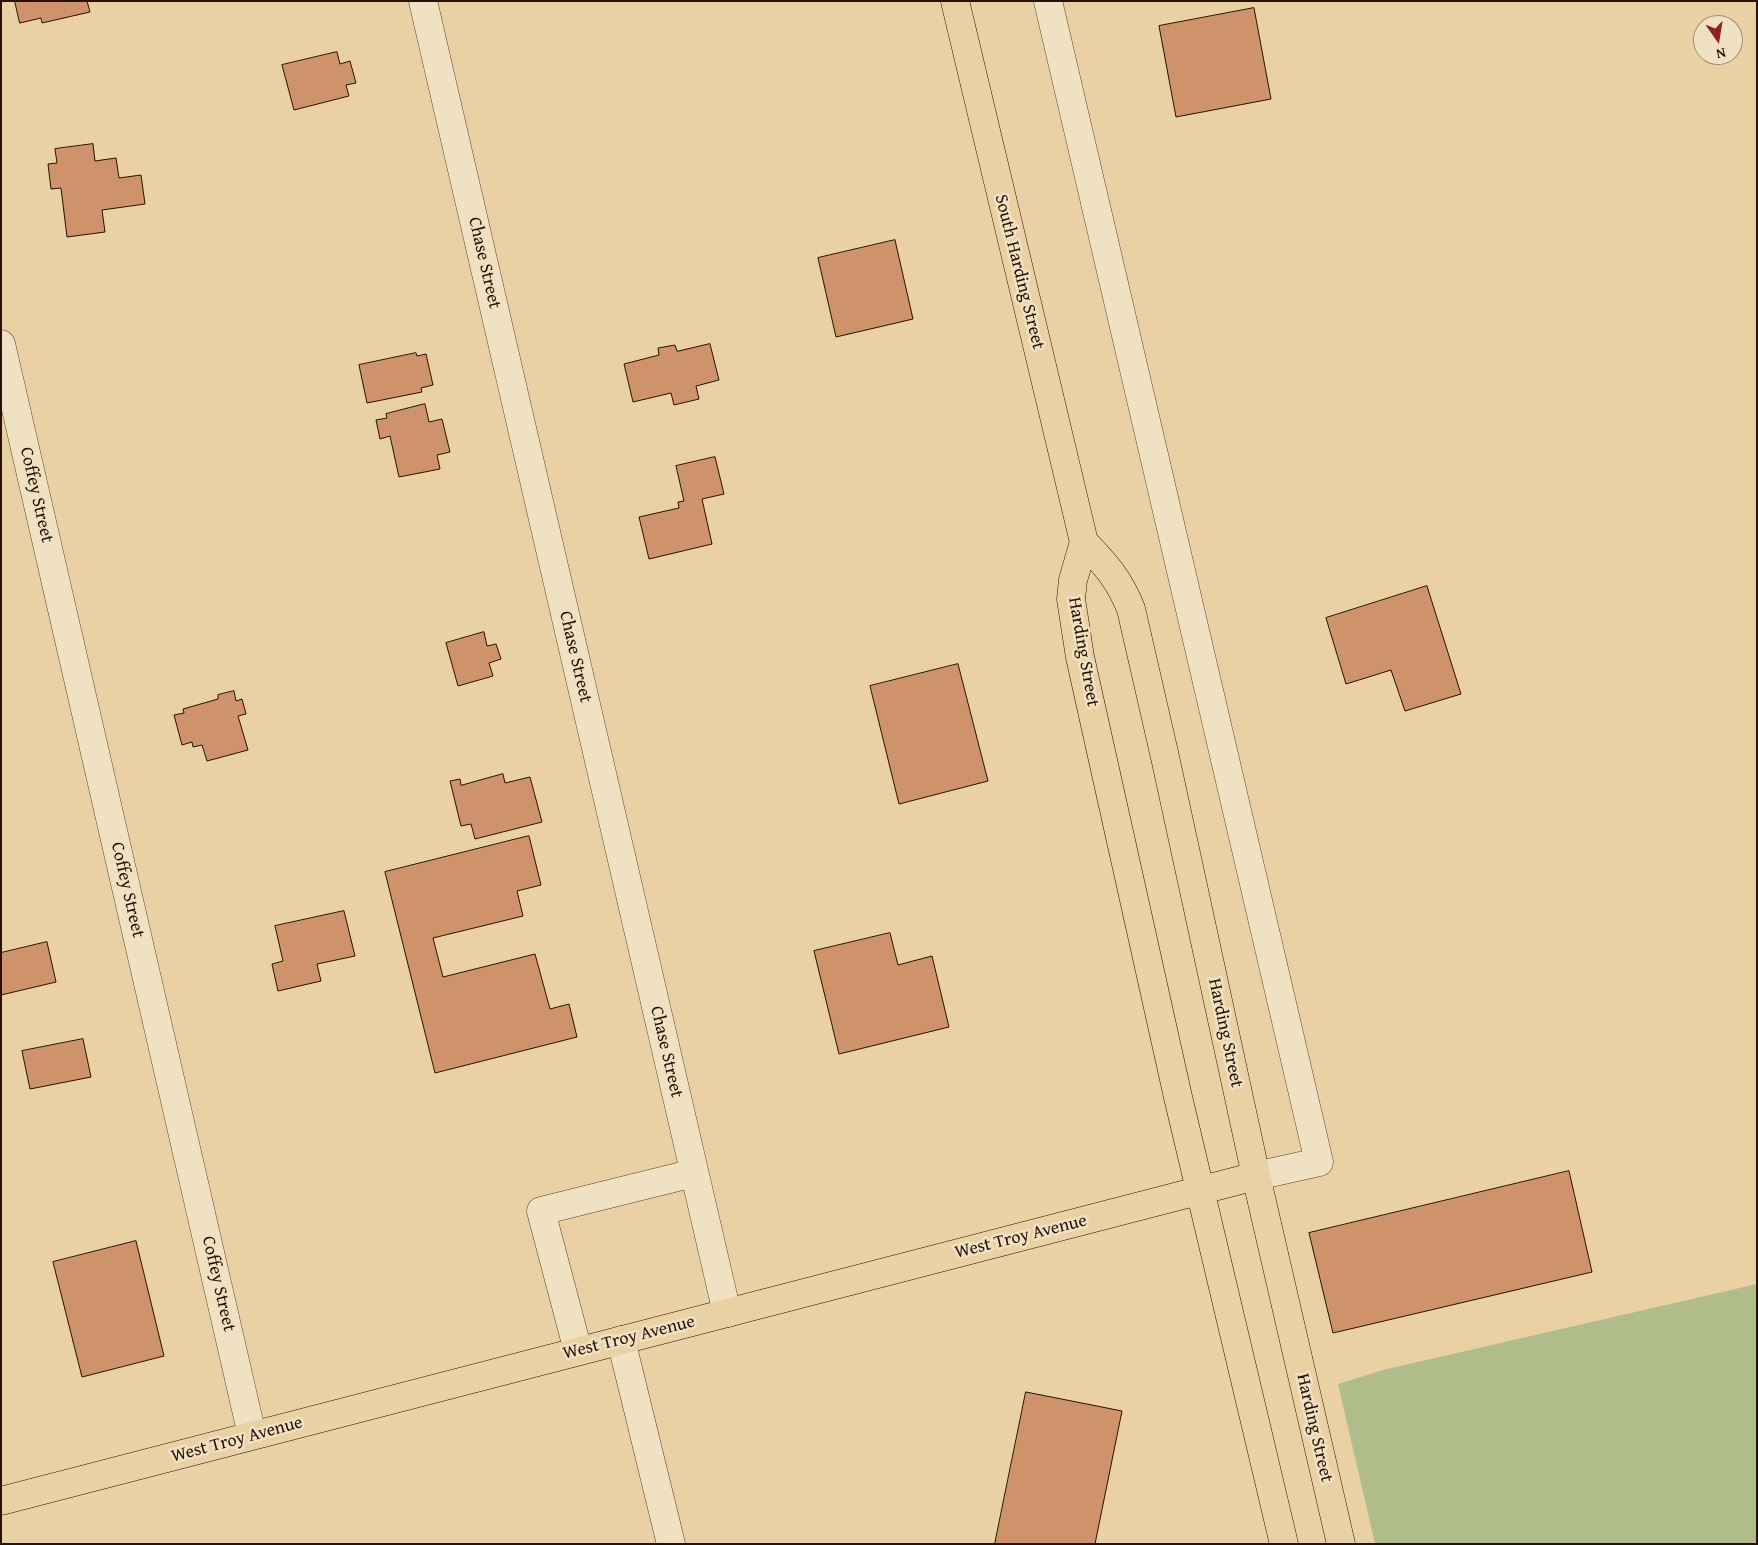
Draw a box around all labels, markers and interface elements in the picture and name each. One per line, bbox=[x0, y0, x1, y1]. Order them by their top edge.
north arrow bbox=[1693, 15, 1743, 65]
text: N bbox=[1714, 43, 1728, 64]
street label: South Harding Street bbox=[989, 192, 1049, 352]
street label: Chase Street bbox=[463, 215, 505, 311]
street label: Coffey Street bbox=[15, 445, 57, 545]
street label: Harding Street bbox=[1063, 596, 1103, 708]
street label: Chase Street bbox=[554, 609, 596, 705]
street label: Coffey Street bbox=[106, 840, 148, 940]
street label: Harding Street bbox=[1203, 977, 1247, 1089]
street label: Chase Street bbox=[645, 1004, 687, 1100]
street label: West Troy Avenue bbox=[953, 1210, 1089, 1264]
street label: Coffey Street bbox=[197, 1234, 239, 1334]
street label: West Troy Avenue bbox=[561, 1311, 697, 1365]
street label: Harding Street bbox=[1291, 1372, 1337, 1484]
street label: West Troy Avenue bbox=[169, 1412, 305, 1468]

